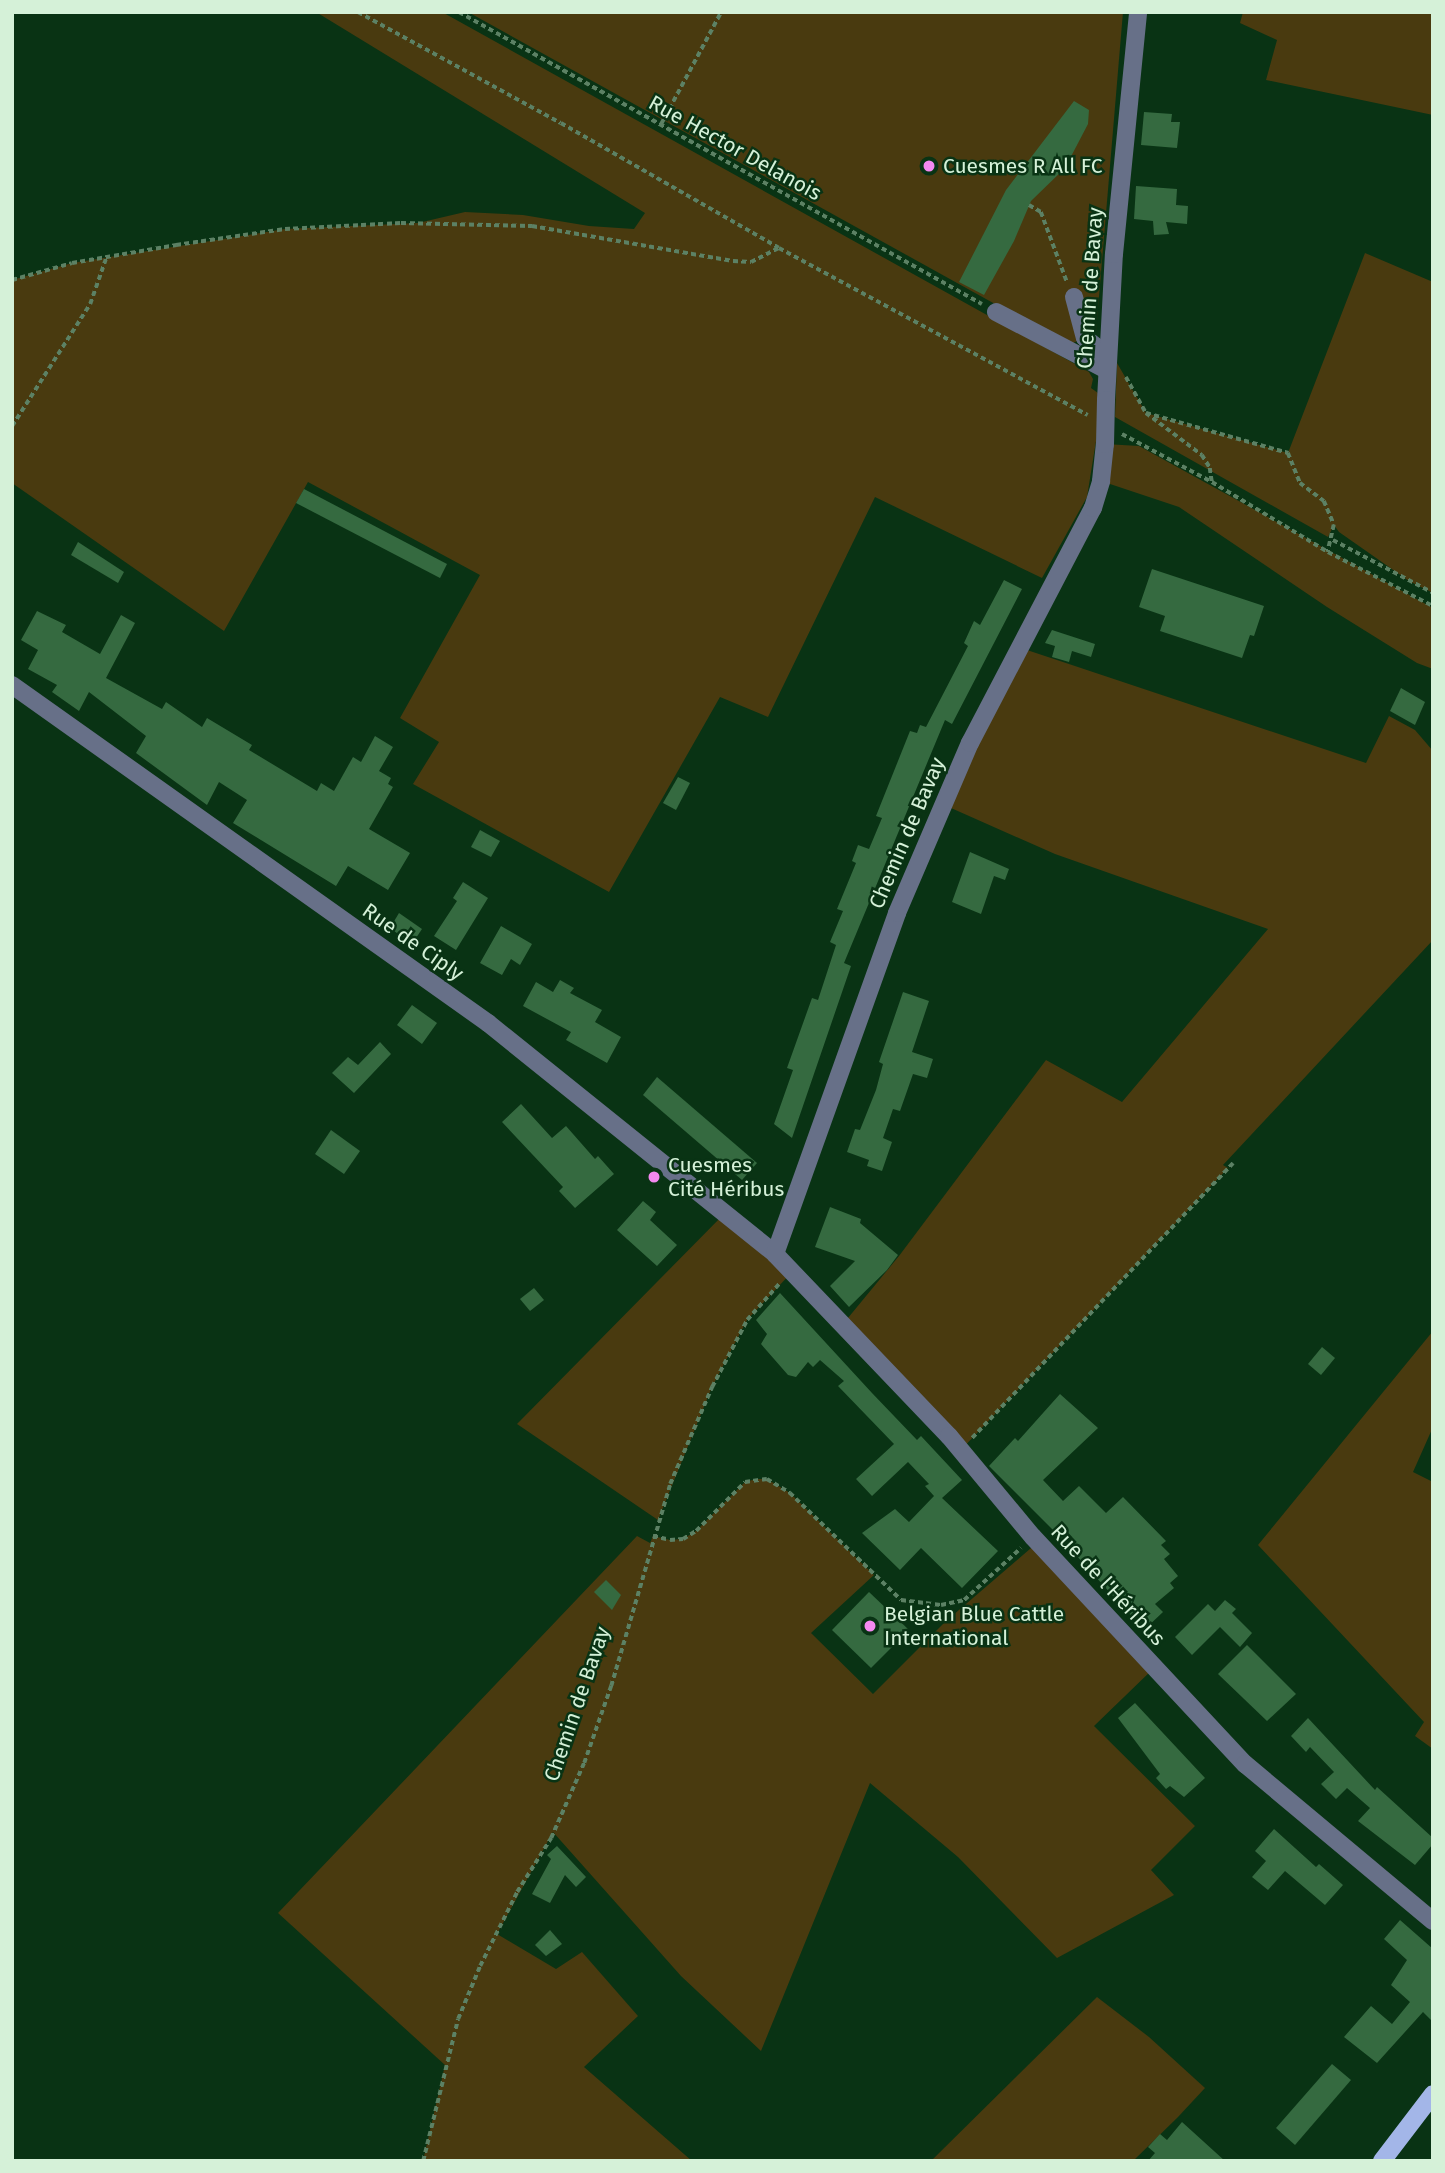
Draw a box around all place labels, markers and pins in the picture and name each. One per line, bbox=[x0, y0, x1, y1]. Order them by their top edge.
place label: Cuesmes R All FC bbox=[943, 153, 1103, 179]
marker: Cuesmes R All FC bbox=[921, 158, 937, 174]
place label: Cuesmes Cité Héribus bbox=[668, 1152, 784, 1202]
marker: Cuesmes Cité Héribus bbox=[646, 1169, 662, 1185]
place label: Belgian Blue Cattle International bbox=[884, 1601, 1064, 1651]
marker: Belgian Blue Cattle International bbox=[862, 1618, 878, 1634]

